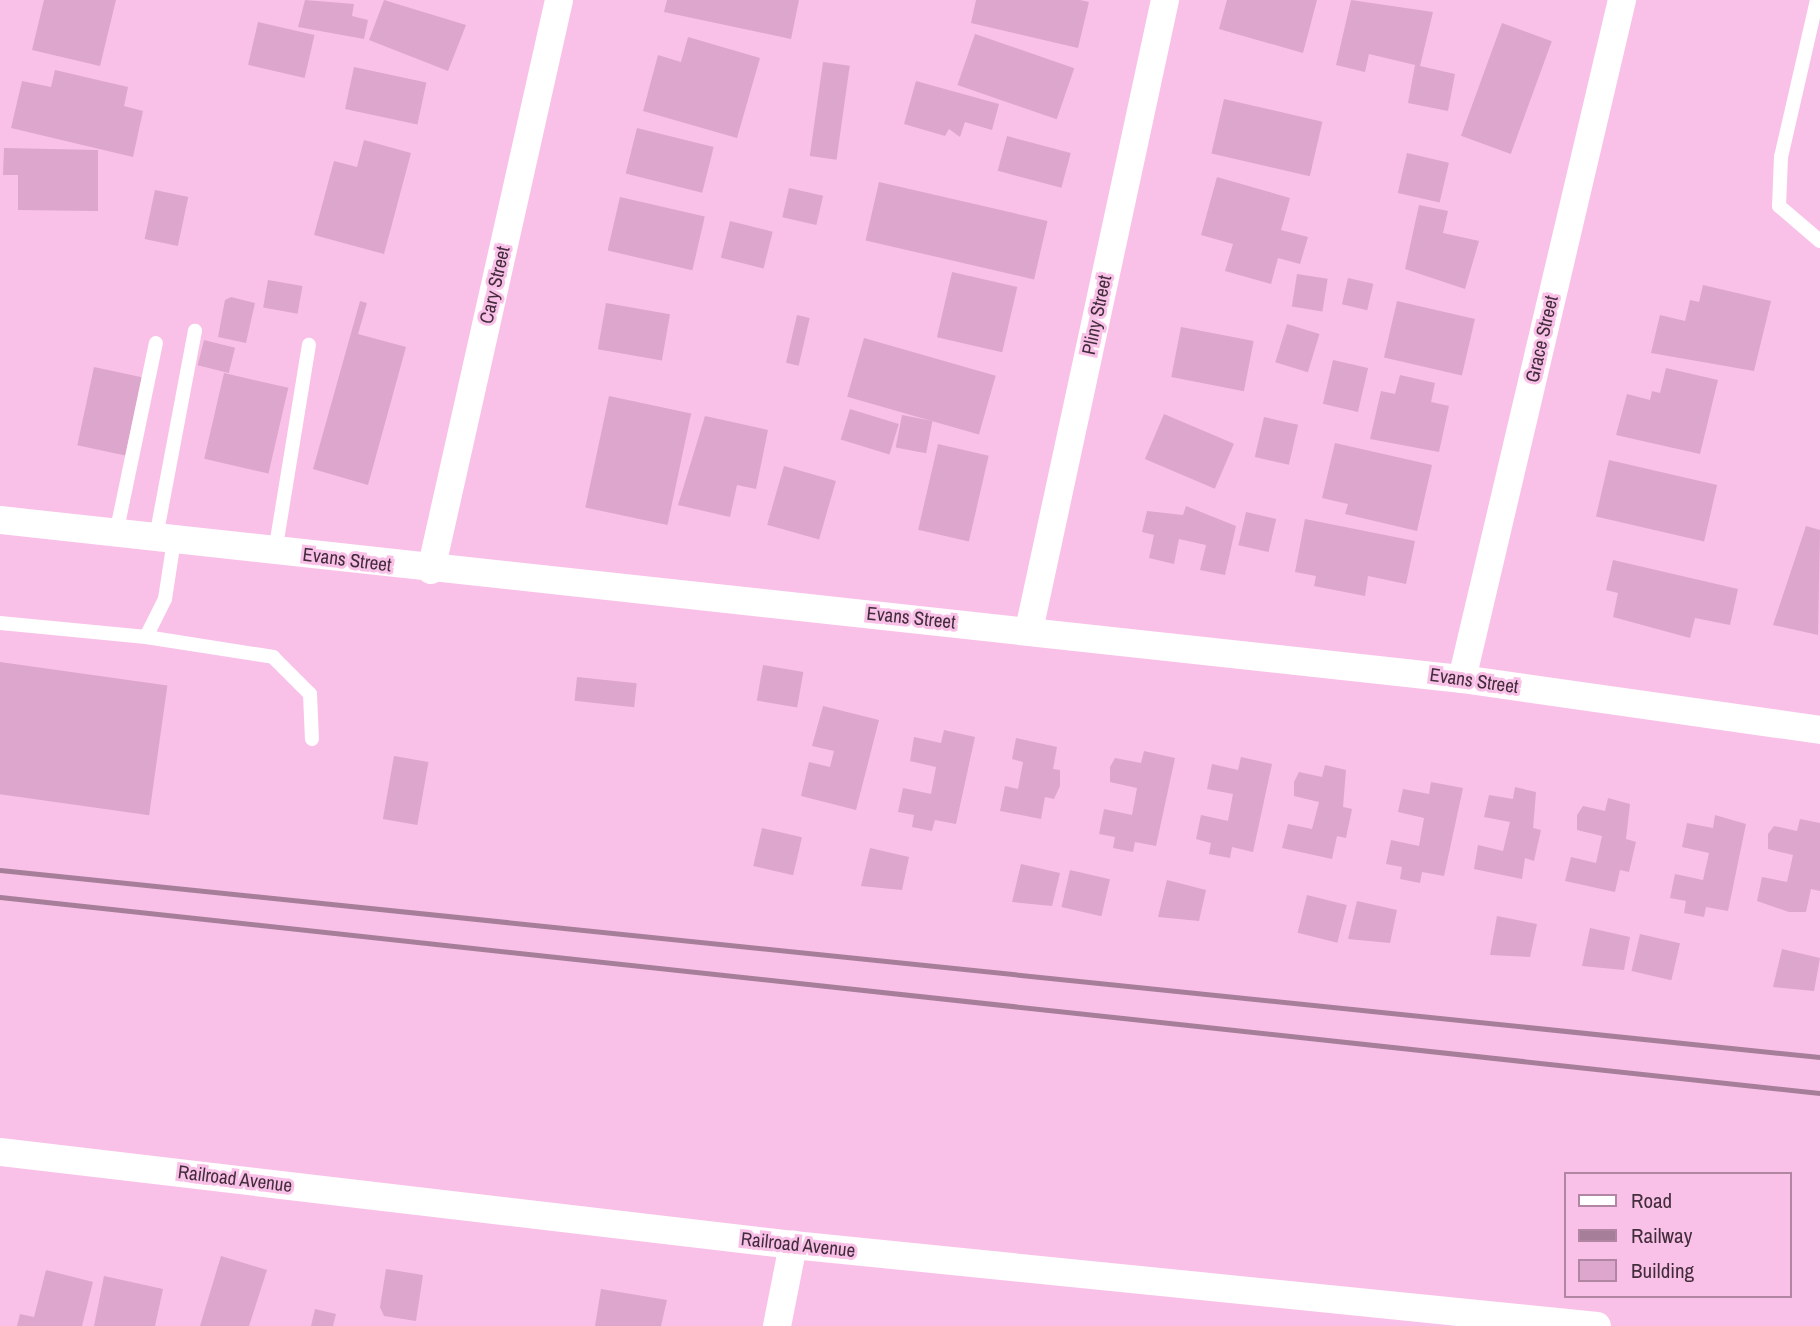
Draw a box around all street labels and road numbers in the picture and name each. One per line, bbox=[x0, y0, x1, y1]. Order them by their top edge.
street label: Cary Street bbox=[475, 244, 515, 326]
street label: Pliny Street bbox=[1077, 273, 1117, 357]
street label: Grace Street bbox=[1521, 293, 1563, 385]
street label: Evans Street bbox=[301, 543, 393, 577]
street label: Evans Street bbox=[865, 602, 957, 634]
street label: Evans Street bbox=[1428, 664, 1520, 698]
street label: Railroad Avenue bbox=[176, 1161, 294, 1197]
street label: Railroad Avenue bbox=[739, 1228, 857, 1262]

